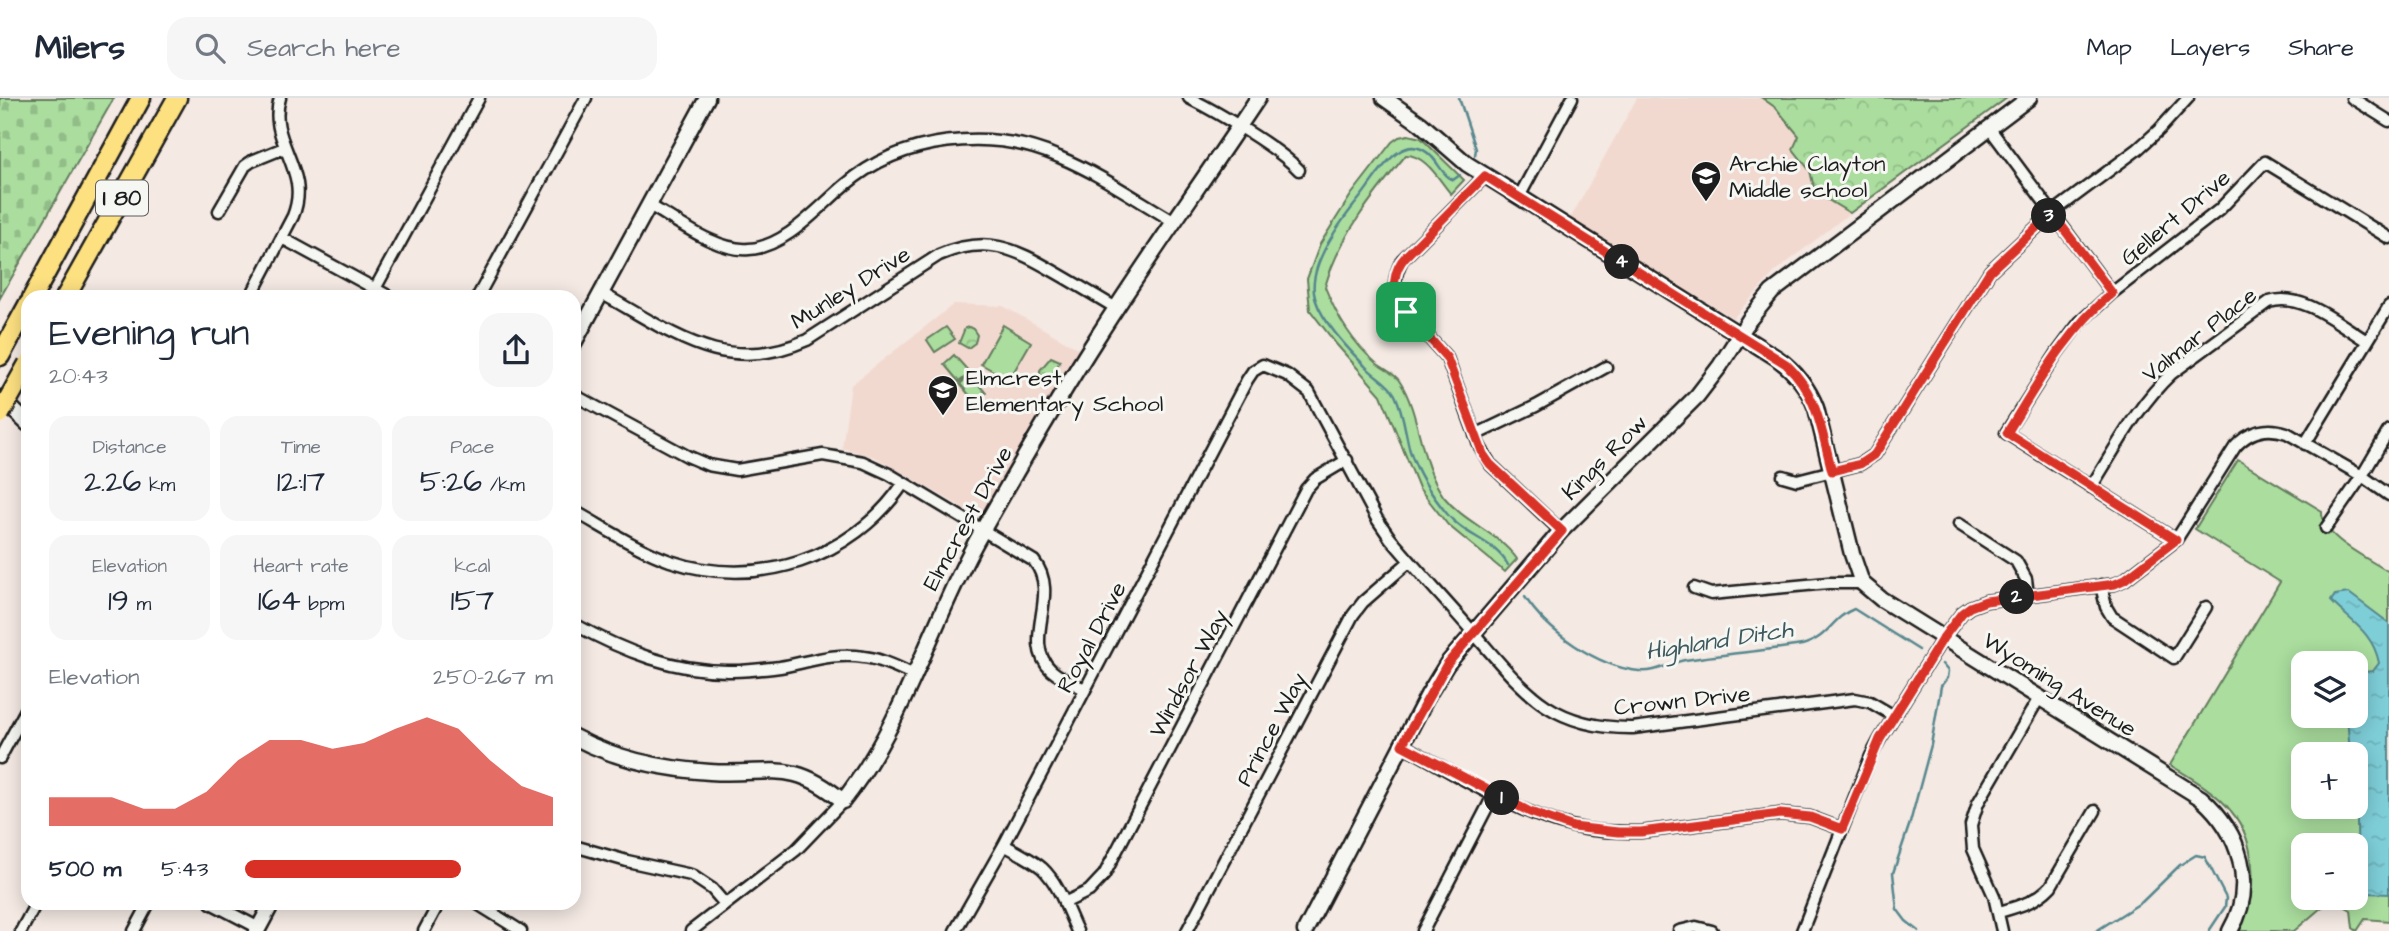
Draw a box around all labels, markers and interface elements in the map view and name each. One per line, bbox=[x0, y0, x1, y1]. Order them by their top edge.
search box bbox=[167, 17, 657, 80]
text: Milers bbox=[35, 25, 125, 71]
icon: search bbox=[191, 29, 229, 67]
text: Search here bbox=[247, 30, 401, 66]
text: Map bbox=[2087, 31, 2132, 65]
text: Layers bbox=[2170, 31, 2250, 65]
text: Share bbox=[2288, 31, 2354, 65]
place label: Archie Clayton Middle school bbox=[1729, 148, 1885, 206]
school or university icon: Archie Clayton Middle school bbox=[1689, 159, 1723, 203]
street label: Gellert Drive bbox=[2114, 162, 2238, 273]
road number: I 80 bbox=[96, 180, 148, 216]
pin: 3 bbox=[2032, 198, 2066, 234]
text: 3 bbox=[2044, 202, 2053, 229]
street label: Munley Drive bbox=[785, 238, 917, 338]
pin: 4 bbox=[1604, 244, 1640, 280]
text: 4 bbox=[1615, 248, 1628, 275]
street label: Valmar Place bbox=[2135, 280, 2264, 390]
pin bbox=[1376, 282, 1436, 342]
icon: arrive bbox=[1387, 293, 1425, 331]
text: Evening run bbox=[49, 308, 250, 360]
button: share bbox=[479, 313, 553, 387]
text: 20:43 bbox=[49, 360, 108, 392]
place label: Elmcrest Elementary School bbox=[966, 362, 1163, 421]
school or university icon: Elmcrest Elementary School bbox=[926, 373, 960, 417]
street label: Kings Row bbox=[1555, 408, 1655, 508]
text: Distance bbox=[93, 434, 167, 461]
text: Time bbox=[281, 434, 321, 461]
text: Pace bbox=[450, 434, 494, 461]
street label: Elmcrest Drive bbox=[915, 441, 1021, 596]
text: 2.26 bbox=[84, 461, 141, 503]
text: 12:17 bbox=[277, 461, 325, 503]
text: 5:26 bbox=[420, 461, 482, 503]
text: km bbox=[141, 472, 175, 499]
text: /km bbox=[482, 472, 525, 499]
text: Elevation bbox=[92, 553, 167, 580]
text: Heart rate bbox=[253, 553, 349, 580]
text: kcal bbox=[454, 553, 491, 580]
street label: Royal Drive bbox=[1049, 576, 1136, 699]
text: 19 bbox=[108, 580, 129, 622]
text: 164 bbox=[258, 580, 301, 622]
text: 157 bbox=[451, 580, 494, 622]
pin: 2 bbox=[2000, 580, 2035, 614]
text: 2 bbox=[2011, 583, 2022, 610]
text: m bbox=[129, 591, 151, 618]
text: bpm bbox=[301, 591, 344, 618]
street label: Windsor Way bbox=[1142, 603, 1237, 744]
water label: Highland Ditch bbox=[1643, 612, 1796, 670]
street label: Wyoming Avenue bbox=[1976, 625, 2143, 746]
map controls bbox=[2291, 651, 2368, 910]
button: layers bbox=[2291, 651, 2368, 728]
text: Elevation bbox=[49, 661, 140, 693]
text: 250–267 m bbox=[433, 661, 553, 693]
street label: Prince Way bbox=[1229, 667, 1316, 792]
street label: Crown Drive bbox=[1612, 678, 1752, 724]
button: + bbox=[2291, 742, 2368, 819]
pin: 1 bbox=[1484, 780, 1520, 816]
text: 1 bbox=[1500, 784, 1503, 811]
button: − bbox=[2291, 833, 2368, 910]
text: 500 m bbox=[49, 853, 121, 885]
text: 5:43 bbox=[161, 853, 208, 885]

